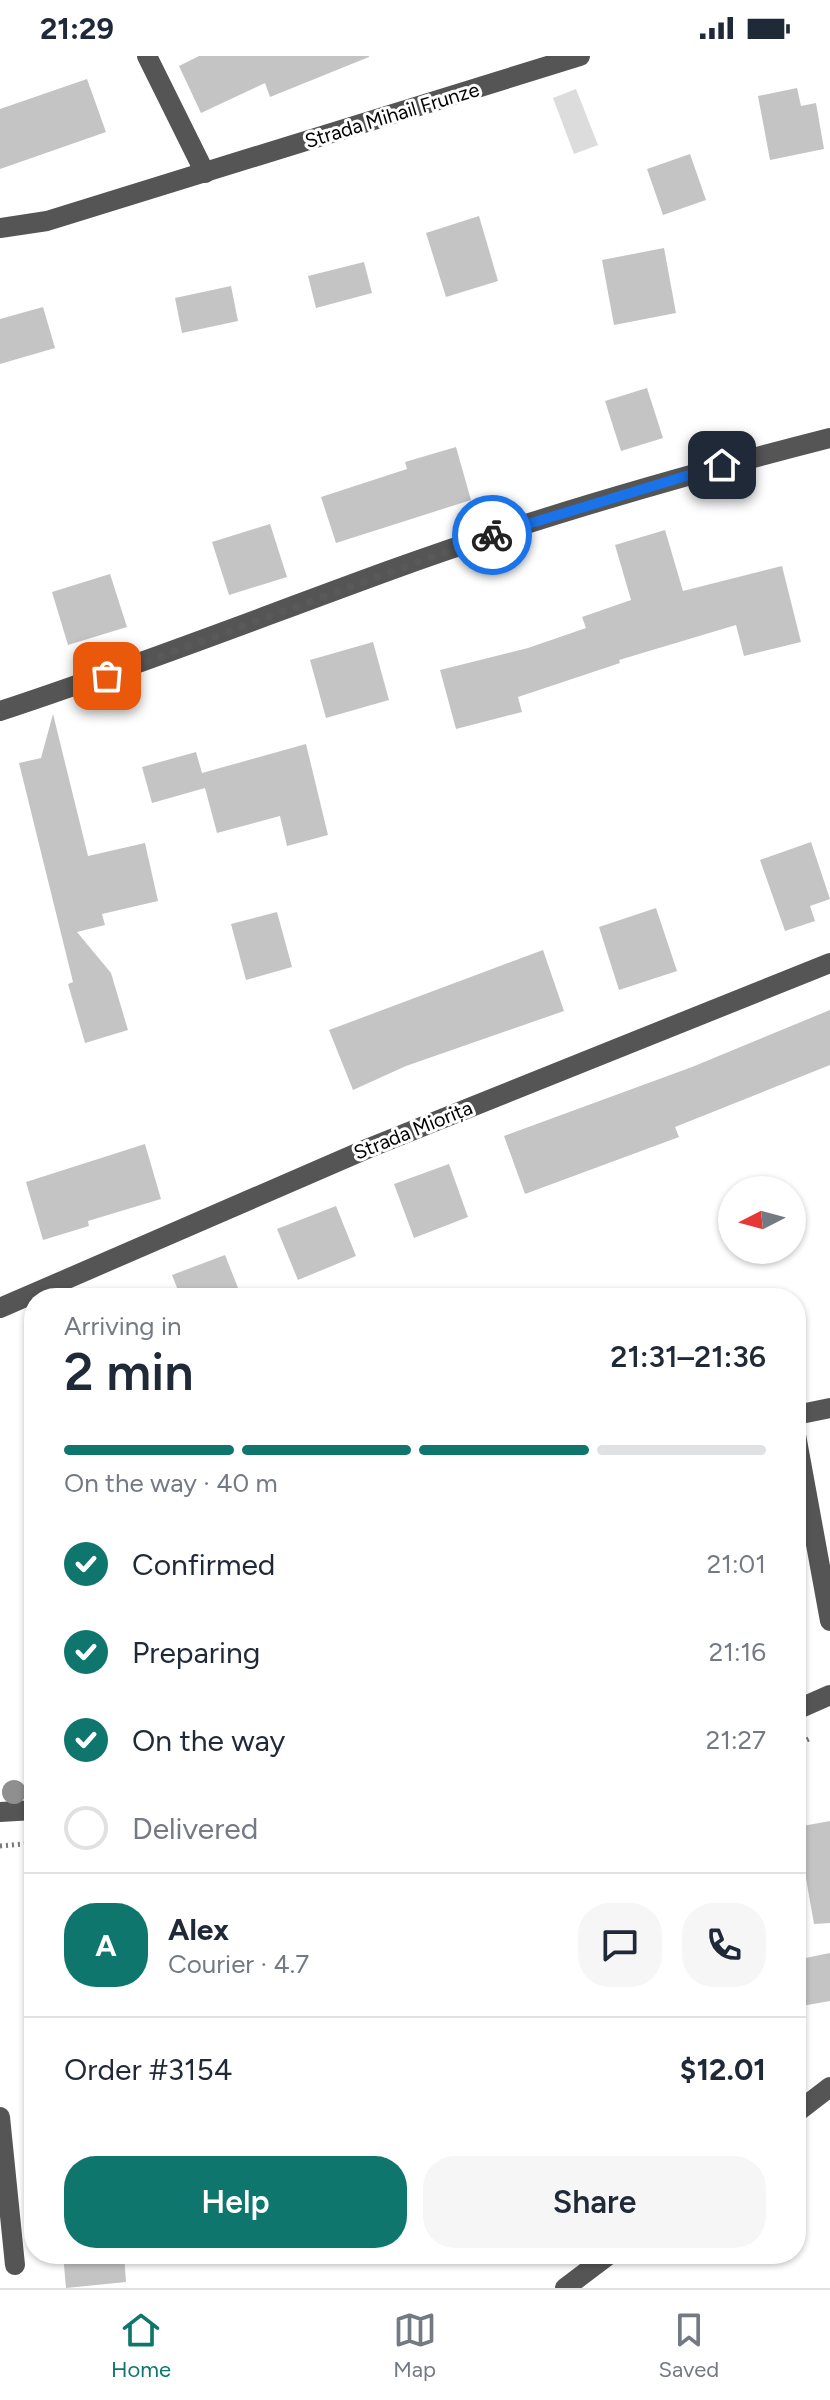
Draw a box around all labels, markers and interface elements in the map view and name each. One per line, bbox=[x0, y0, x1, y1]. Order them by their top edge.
text: 21:29 bbox=[40, 10, 114, 47]
street label: Strada Mihail Frunze bbox=[302, 77, 482, 153]
pin bbox=[688, 431, 756, 499]
icon: home bbox=[700, 443, 744, 487]
courier bbox=[452, 495, 532, 575]
icon: bike bbox=[470, 513, 514, 557]
pin bbox=[73, 642, 141, 710]
icon: bag bbox=[85, 654, 129, 698]
street label: Strada Miorița bbox=[350, 1095, 476, 1165]
north arrow bbox=[718, 1176, 806, 1264]
map controls bbox=[718, 1176, 806, 1264]
text: Arriving in bbox=[64, 1310, 182, 1342]
text: 21:31–21:36 bbox=[610, 1338, 766, 1375]
text: 2 min bbox=[64, 1341, 193, 1403]
text: On the way · 40 m bbox=[64, 1467, 278, 1499]
icon: check bbox=[64, 1542, 108, 1586]
text: Confirmed bbox=[132, 1546, 275, 1583]
text: 21:01 bbox=[707, 1548, 766, 1580]
icon: check bbox=[64, 1630, 108, 1674]
text: Preparing bbox=[132, 1634, 260, 1671]
text: 21:16 bbox=[709, 1636, 766, 1668]
icon: check bbox=[64, 1718, 108, 1762]
text: On the way bbox=[132, 1722, 285, 1759]
text: 21:27 bbox=[706, 1724, 766, 1756]
text: Delivered bbox=[132, 1810, 258, 1847]
button: chat bbox=[578, 1903, 662, 1987]
button: phone bbox=[682, 1903, 766, 1987]
text: Alex bbox=[168, 1911, 229, 1948]
text: A bbox=[95, 1927, 117, 1964]
text: Courier · 4.7 bbox=[168, 1948, 309, 1980]
text: Order #3154 bbox=[64, 2051, 232, 2088]
text: $12.01 bbox=[680, 2051, 766, 2088]
button: Help bbox=[64, 2156, 407, 2248]
button: Share bbox=[423, 2156, 766, 2248]
tab: Home bbox=[111, 2308, 171, 2383]
tab: Map bbox=[393, 2308, 437, 2383]
tab: Saved bbox=[658, 2308, 719, 2383]

